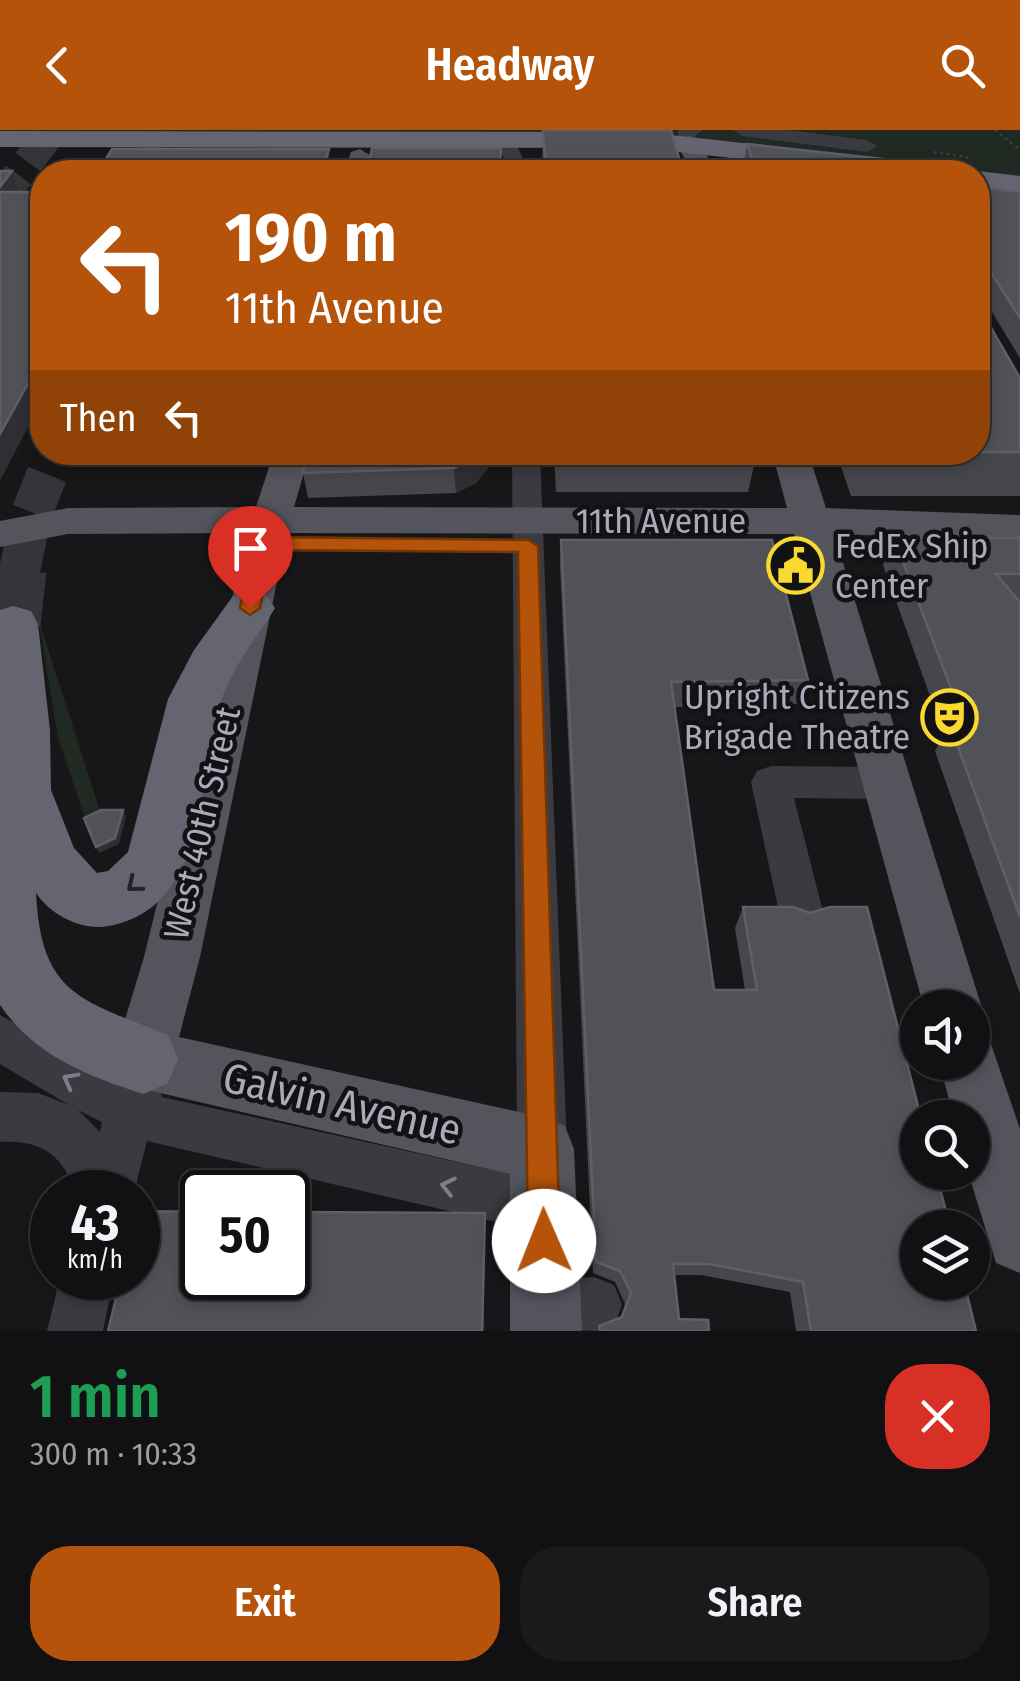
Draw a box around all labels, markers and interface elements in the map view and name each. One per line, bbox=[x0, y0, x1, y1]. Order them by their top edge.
icon: back bbox=[30, 38, 85, 93]
text: Headway bbox=[426, 38, 594, 92]
icon: search bbox=[935, 38, 990, 93]
text: 190 m bbox=[225, 196, 397, 280]
icon: left bbox=[60, 200, 190, 330]
text: 11th Avenue bbox=[225, 281, 444, 335]
icon: left bbox=[156, 390, 211, 445]
text: Then bbox=[60, 395, 136, 441]
street label: 11th Avenue bbox=[576, 500, 746, 542]
pin bbox=[208, 506, 293, 609]
icon: arrive bbox=[223, 521, 278, 576]
place label: FedEx Ship Center bbox=[835, 525, 988, 607]
public building icon: FedEx Ship Center bbox=[766, 536, 826, 596]
place label: Upright Citizens Brigade Theatre bbox=[684, 676, 910, 758]
theatre icon: Upright Citizens Brigade Theatre bbox=[919, 687, 979, 747]
street label: West 40th Street bbox=[155, 702, 249, 943]
one-way arrow bbox=[127, 873, 145, 891]
map controls bbox=[900, 990, 990, 1300]
button: sound bbox=[900, 990, 990, 1080]
street label: Galvin Avenue bbox=[218, 1052, 466, 1156]
one-way arrow bbox=[62, 1073, 80, 1093]
button: search bbox=[900, 1100, 990, 1190]
speed limit sign: 50 bbox=[180, 1170, 310, 1300]
one-way arrow bbox=[440, 1177, 457, 1198]
position arrow bbox=[492, 1189, 596, 1293]
text: 43 bbox=[71, 1193, 119, 1253]
button: layers bbox=[900, 1210, 990, 1300]
text: km/h bbox=[67, 1245, 123, 1275]
text: 1 min bbox=[30, 1361, 161, 1433]
button: close bbox=[885, 1364, 990, 1469]
text: 300 m · 10:33 bbox=[30, 1435, 197, 1473]
button: Exit bbox=[30, 1546, 500, 1661]
button: Share bbox=[520, 1546, 990, 1661]

